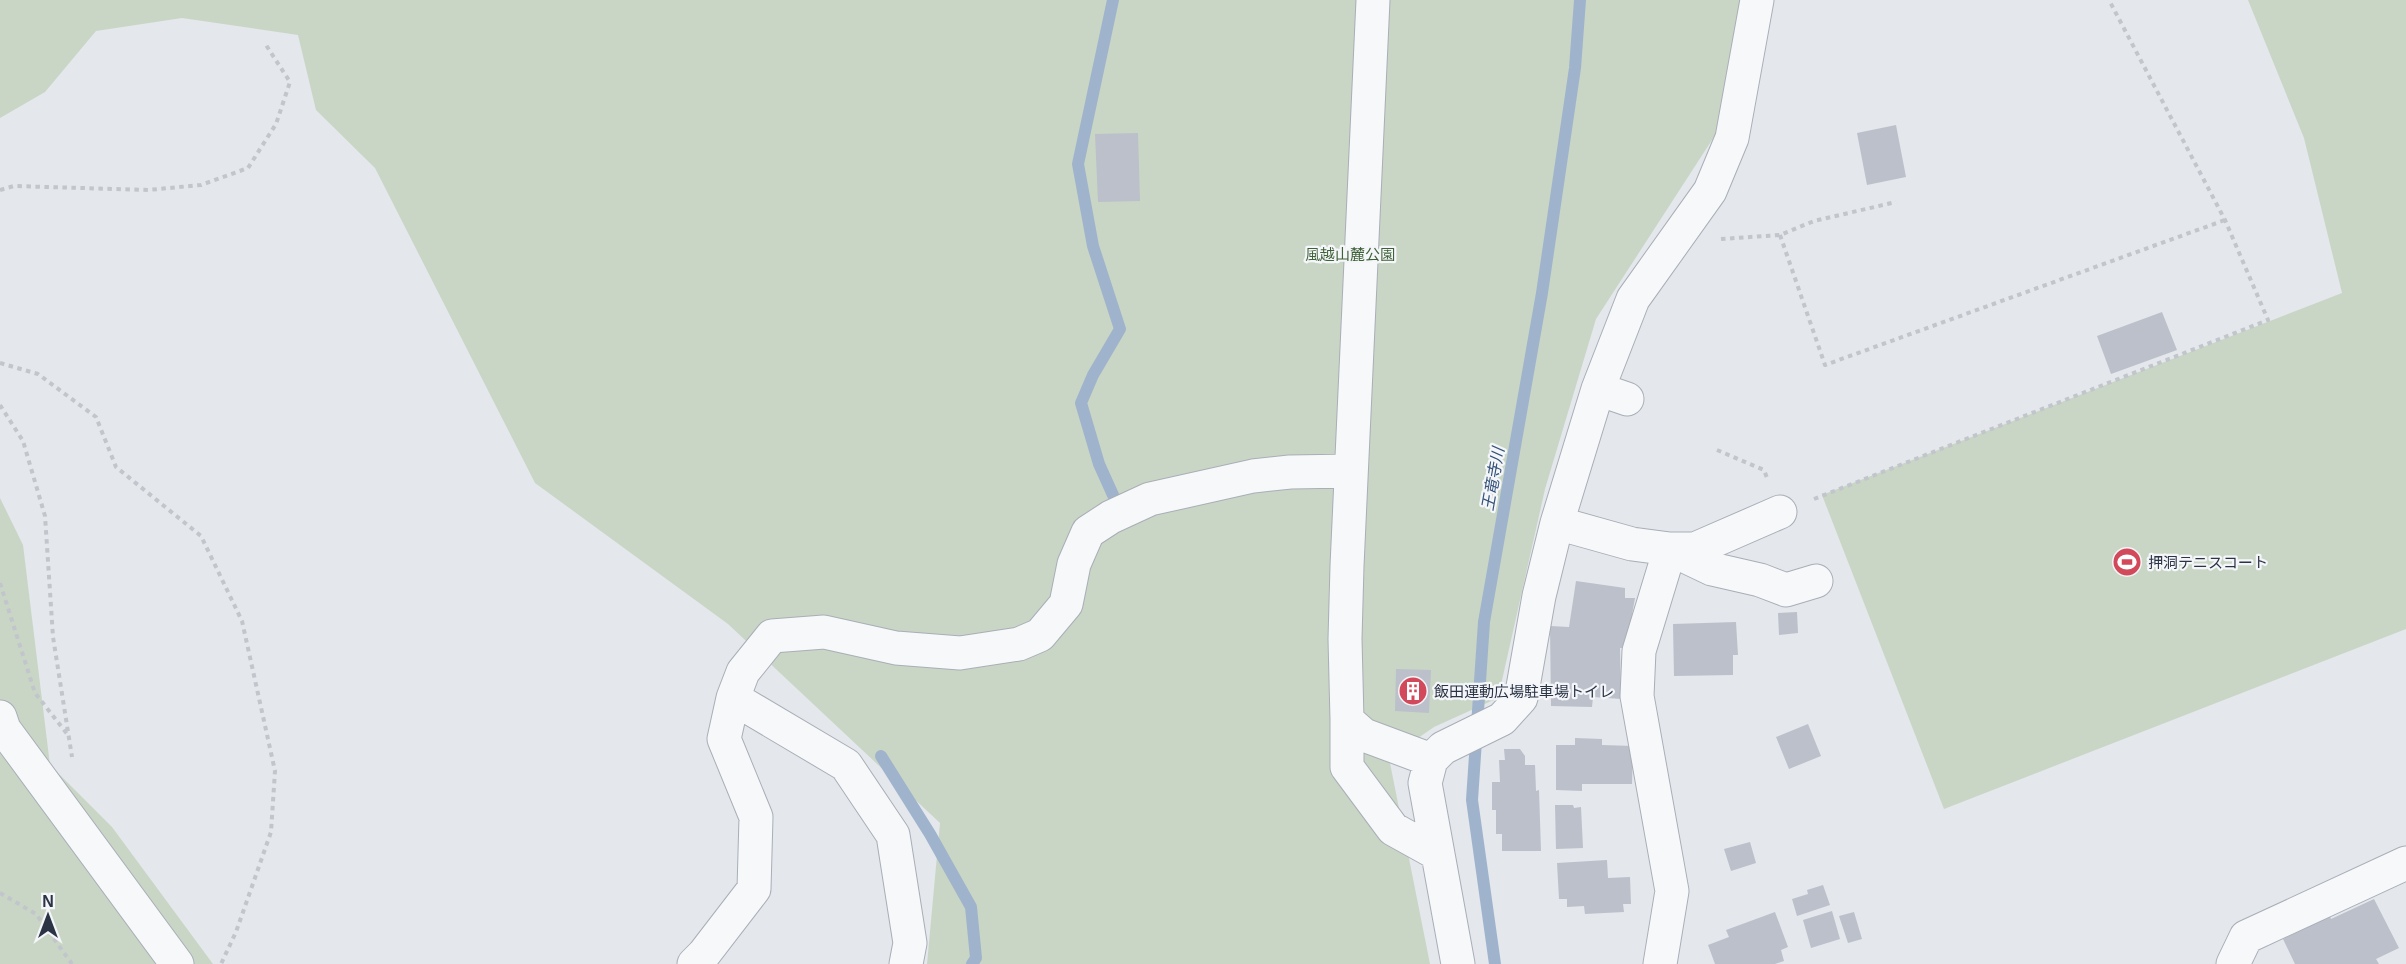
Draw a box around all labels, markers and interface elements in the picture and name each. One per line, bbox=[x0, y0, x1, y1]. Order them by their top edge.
park label: 風越山麓公園 bbox=[1305, 246, 1395, 263]
water label: 王竜寺川 bbox=[1479, 444, 1507, 512]
sports icon: 押洞テニスコート bbox=[2111, 546, 2143, 578]
place label: 押洞テニスコート bbox=[2148, 554, 2268, 571]
building icon: 飯田運動広場駐車場トイレ bbox=[1397, 675, 1429, 707]
place label: 飯田運動広場駐車場トイレ bbox=[1434, 683, 1614, 700]
north arrow bbox=[18, 886, 78, 946]
text: N bbox=[42, 893, 54, 910]

